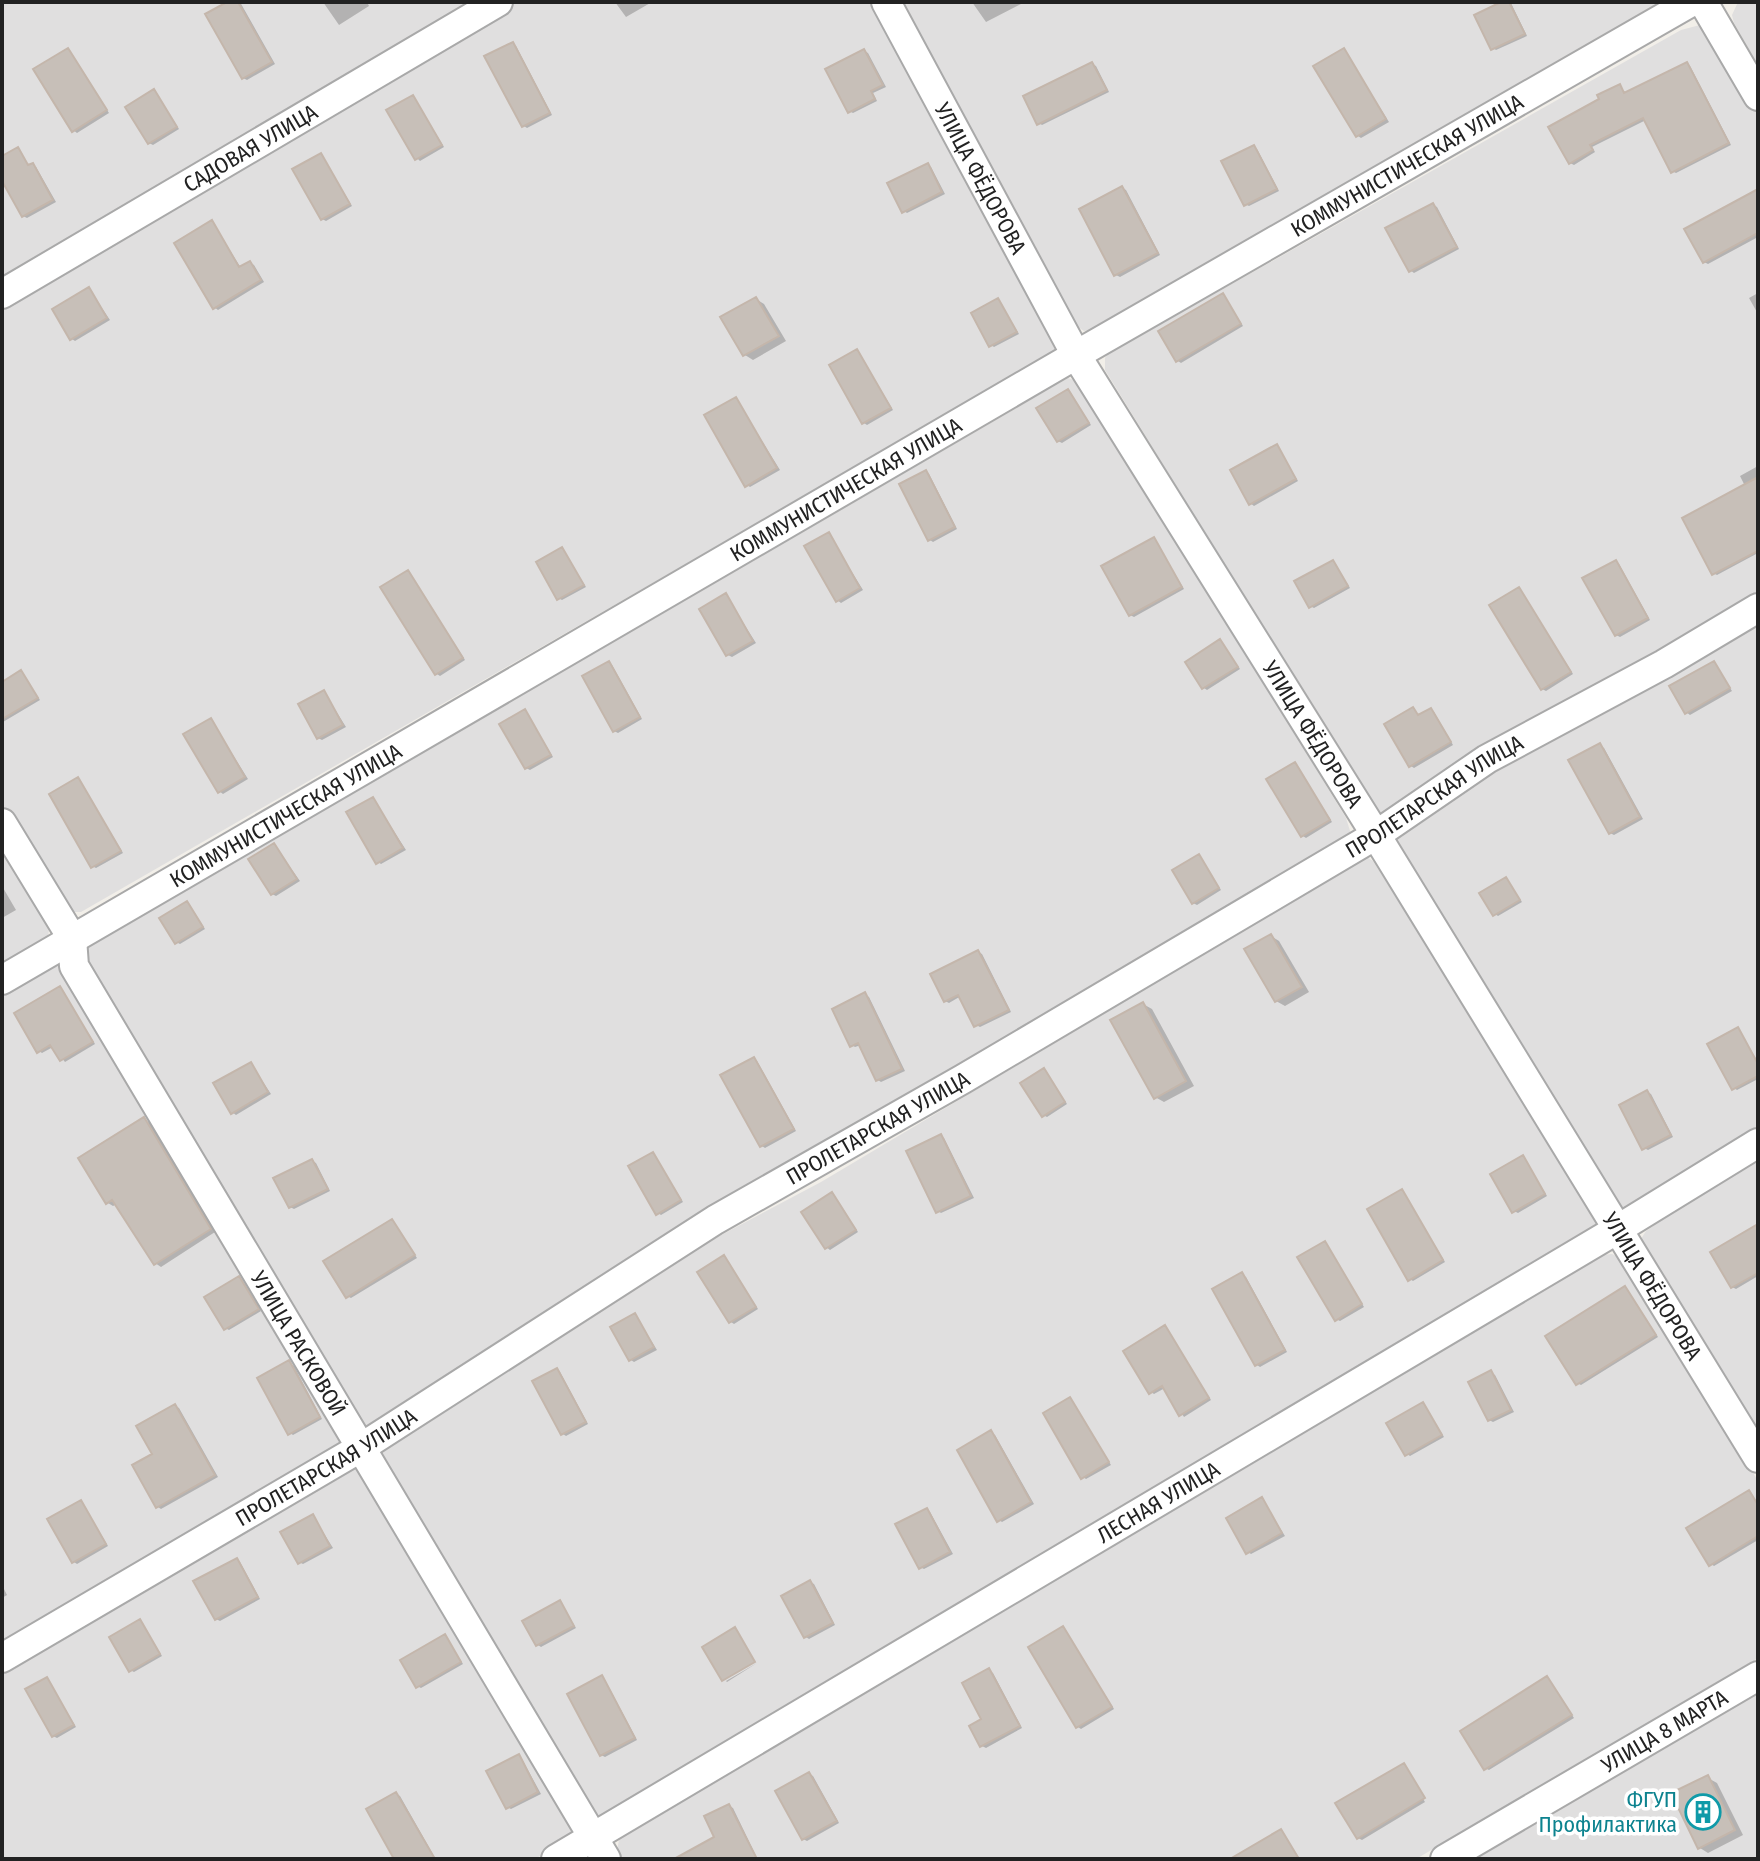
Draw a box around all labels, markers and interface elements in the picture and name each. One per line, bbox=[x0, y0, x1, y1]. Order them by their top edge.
street label: КОММУНИСТИЧЕСКАЯ УЛИЦА bbox=[1286, 88, 1528, 243]
street label: УЛИЦА ФЁДОРОВА bbox=[928, 97, 1032, 259]
street label: САДОВАЯ УЛИЦА bbox=[179, 98, 323, 198]
street label: КОММУНИСТИЧЕСКАЯ УЛИЦА bbox=[725, 411, 967, 568]
street label: УЛИЦА ФЁДОРОВА bbox=[1256, 655, 1369, 813]
street label: ПРОЛЕТАРСКАЯ УЛИЦА bbox=[1341, 729, 1528, 864]
street label: КОММУНИСТИЧЕСКАЯ УЛИЦА bbox=[165, 737, 407, 893]
street label: ПРОЛЕТАРСКАЯ УЛИЦА bbox=[781, 1065, 975, 1191]
street label: УЛИЦА ФЁДОРОВА bbox=[1596, 1207, 1708, 1365]
street label: УЛИЦА РАСКОВОЙ bbox=[244, 1266, 352, 1421]
street label: ПРОЛЕТАРСКАЯ УЛИЦА bbox=[231, 1402, 422, 1532]
street label: ЛЕСНАЯ УЛИЦА bbox=[1092, 1455, 1225, 1549]
street label: УЛИЦА 8 МАРТА bbox=[1596, 1684, 1733, 1779]
place label: ФГУП Профилактика bbox=[1539, 1786, 1677, 1838]
building icon: ФГУП Профилактика bbox=[1684, 1793, 1722, 1831]

